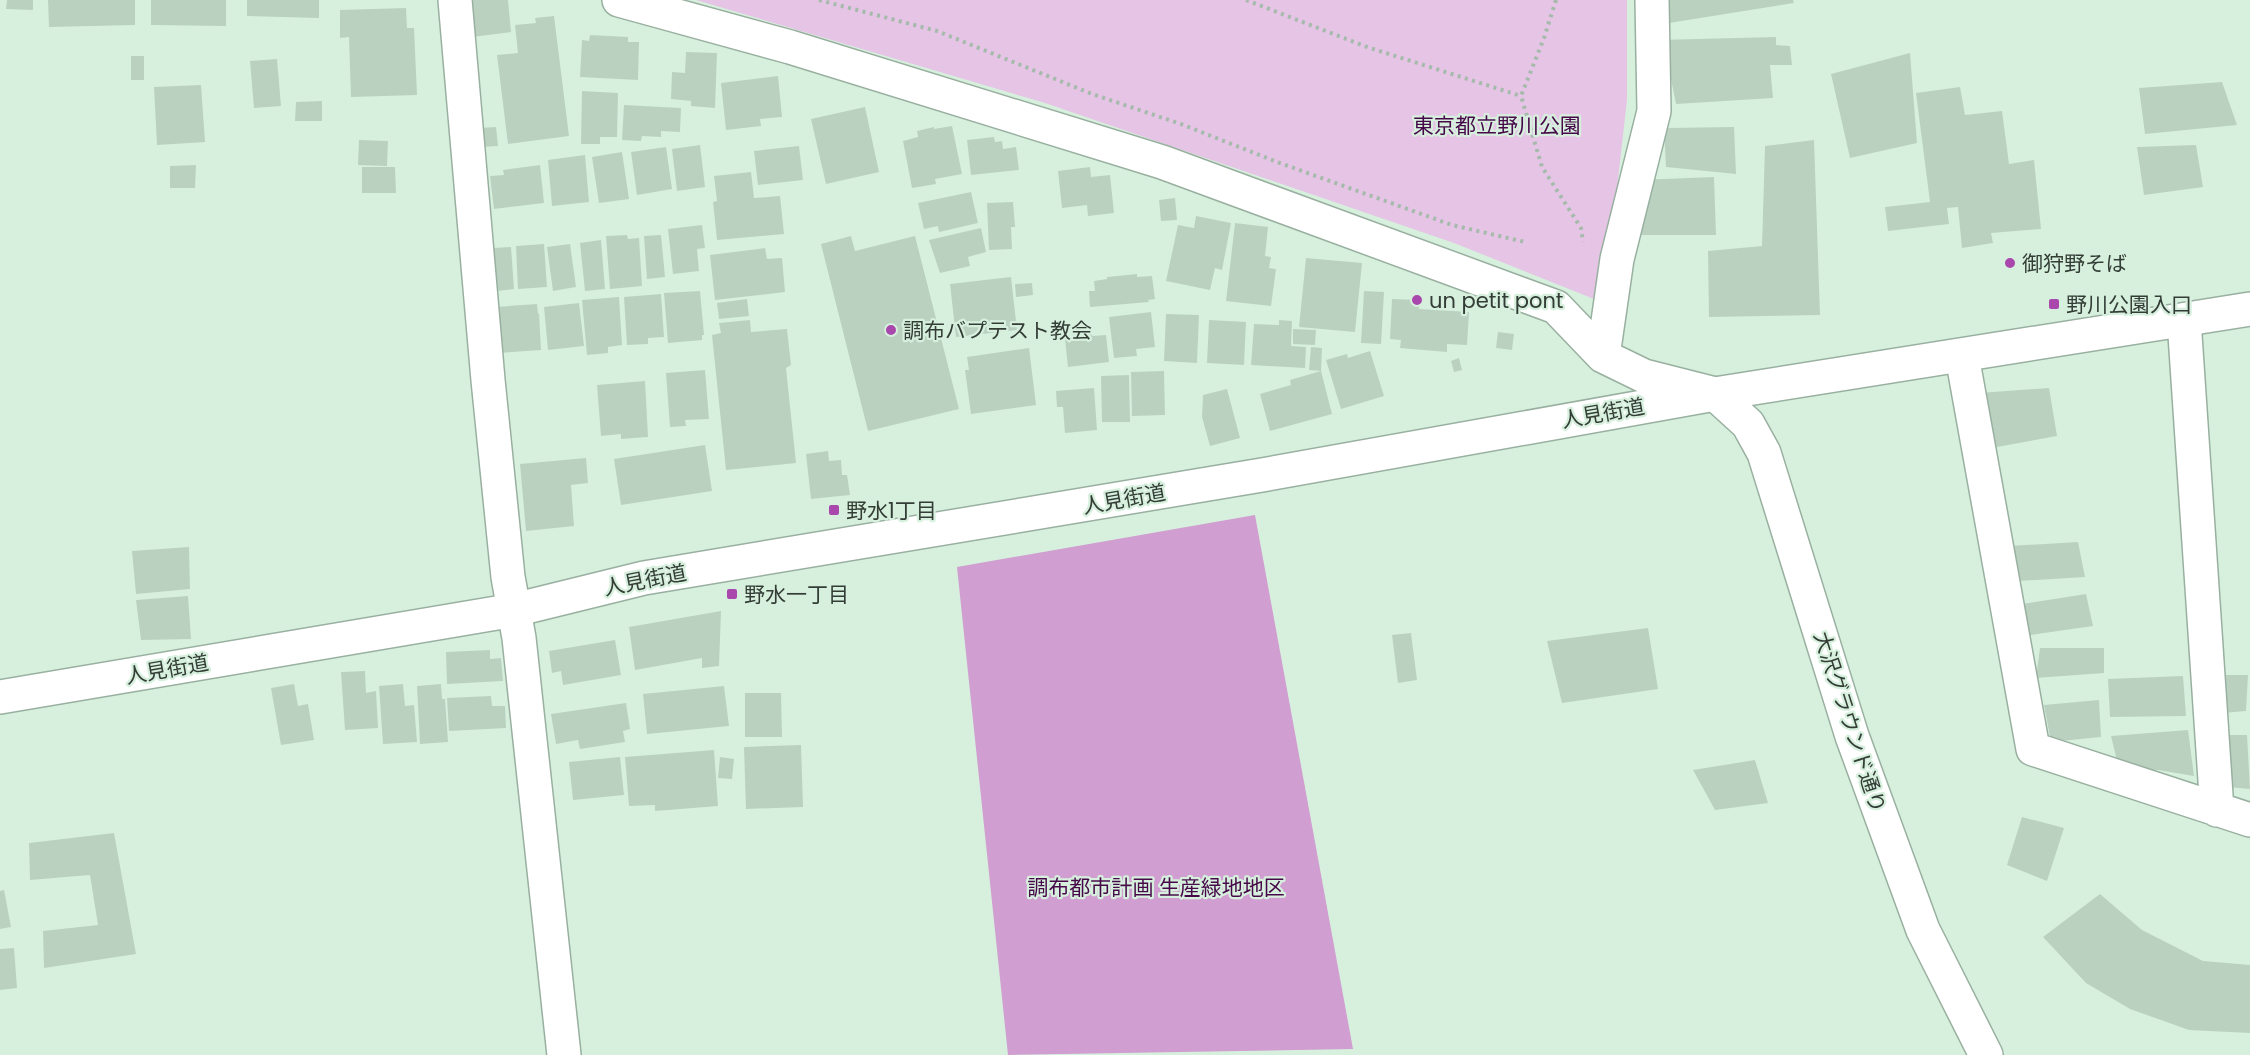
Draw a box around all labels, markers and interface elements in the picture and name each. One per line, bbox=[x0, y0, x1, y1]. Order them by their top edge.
park label: 東京都立野川公園 bbox=[1413, 111, 1581, 140]
place label: 御狩野そば bbox=[2022, 249, 2127, 278]
marker: 御狩野そば bbox=[2003, 256, 2017, 270]
place label: un petit pont bbox=[1429, 286, 1563, 315]
place label: 野川公園入口 bbox=[2066, 290, 2192, 319]
marker: un petit pont bbox=[1410, 293, 1424, 307]
marker: 野川公園入口 bbox=[2047, 297, 2061, 311]
place label: 調布バプテスト教会 bbox=[903, 316, 1092, 345]
marker: 調布バプテスト教会 bbox=[884, 323, 898, 337]
street label: 人見街道 bbox=[1559, 391, 1647, 435]
street label: 人見街道 bbox=[1080, 477, 1168, 521]
place label: 野水1丁目 bbox=[846, 496, 937, 525]
marker: 野水1丁目 bbox=[827, 503, 841, 517]
street label: 人見街道 bbox=[601, 558, 689, 602]
place label: 野水一丁目 bbox=[744, 580, 849, 609]
marker: 野水一丁目 bbox=[725, 587, 739, 601]
street label: 大沢グラウンド通り bbox=[1807, 628, 1893, 816]
street label: 人見街道 bbox=[123, 647, 211, 691]
park label: 調布都市計画 生産緑地地区 bbox=[1027, 873, 1285, 902]

